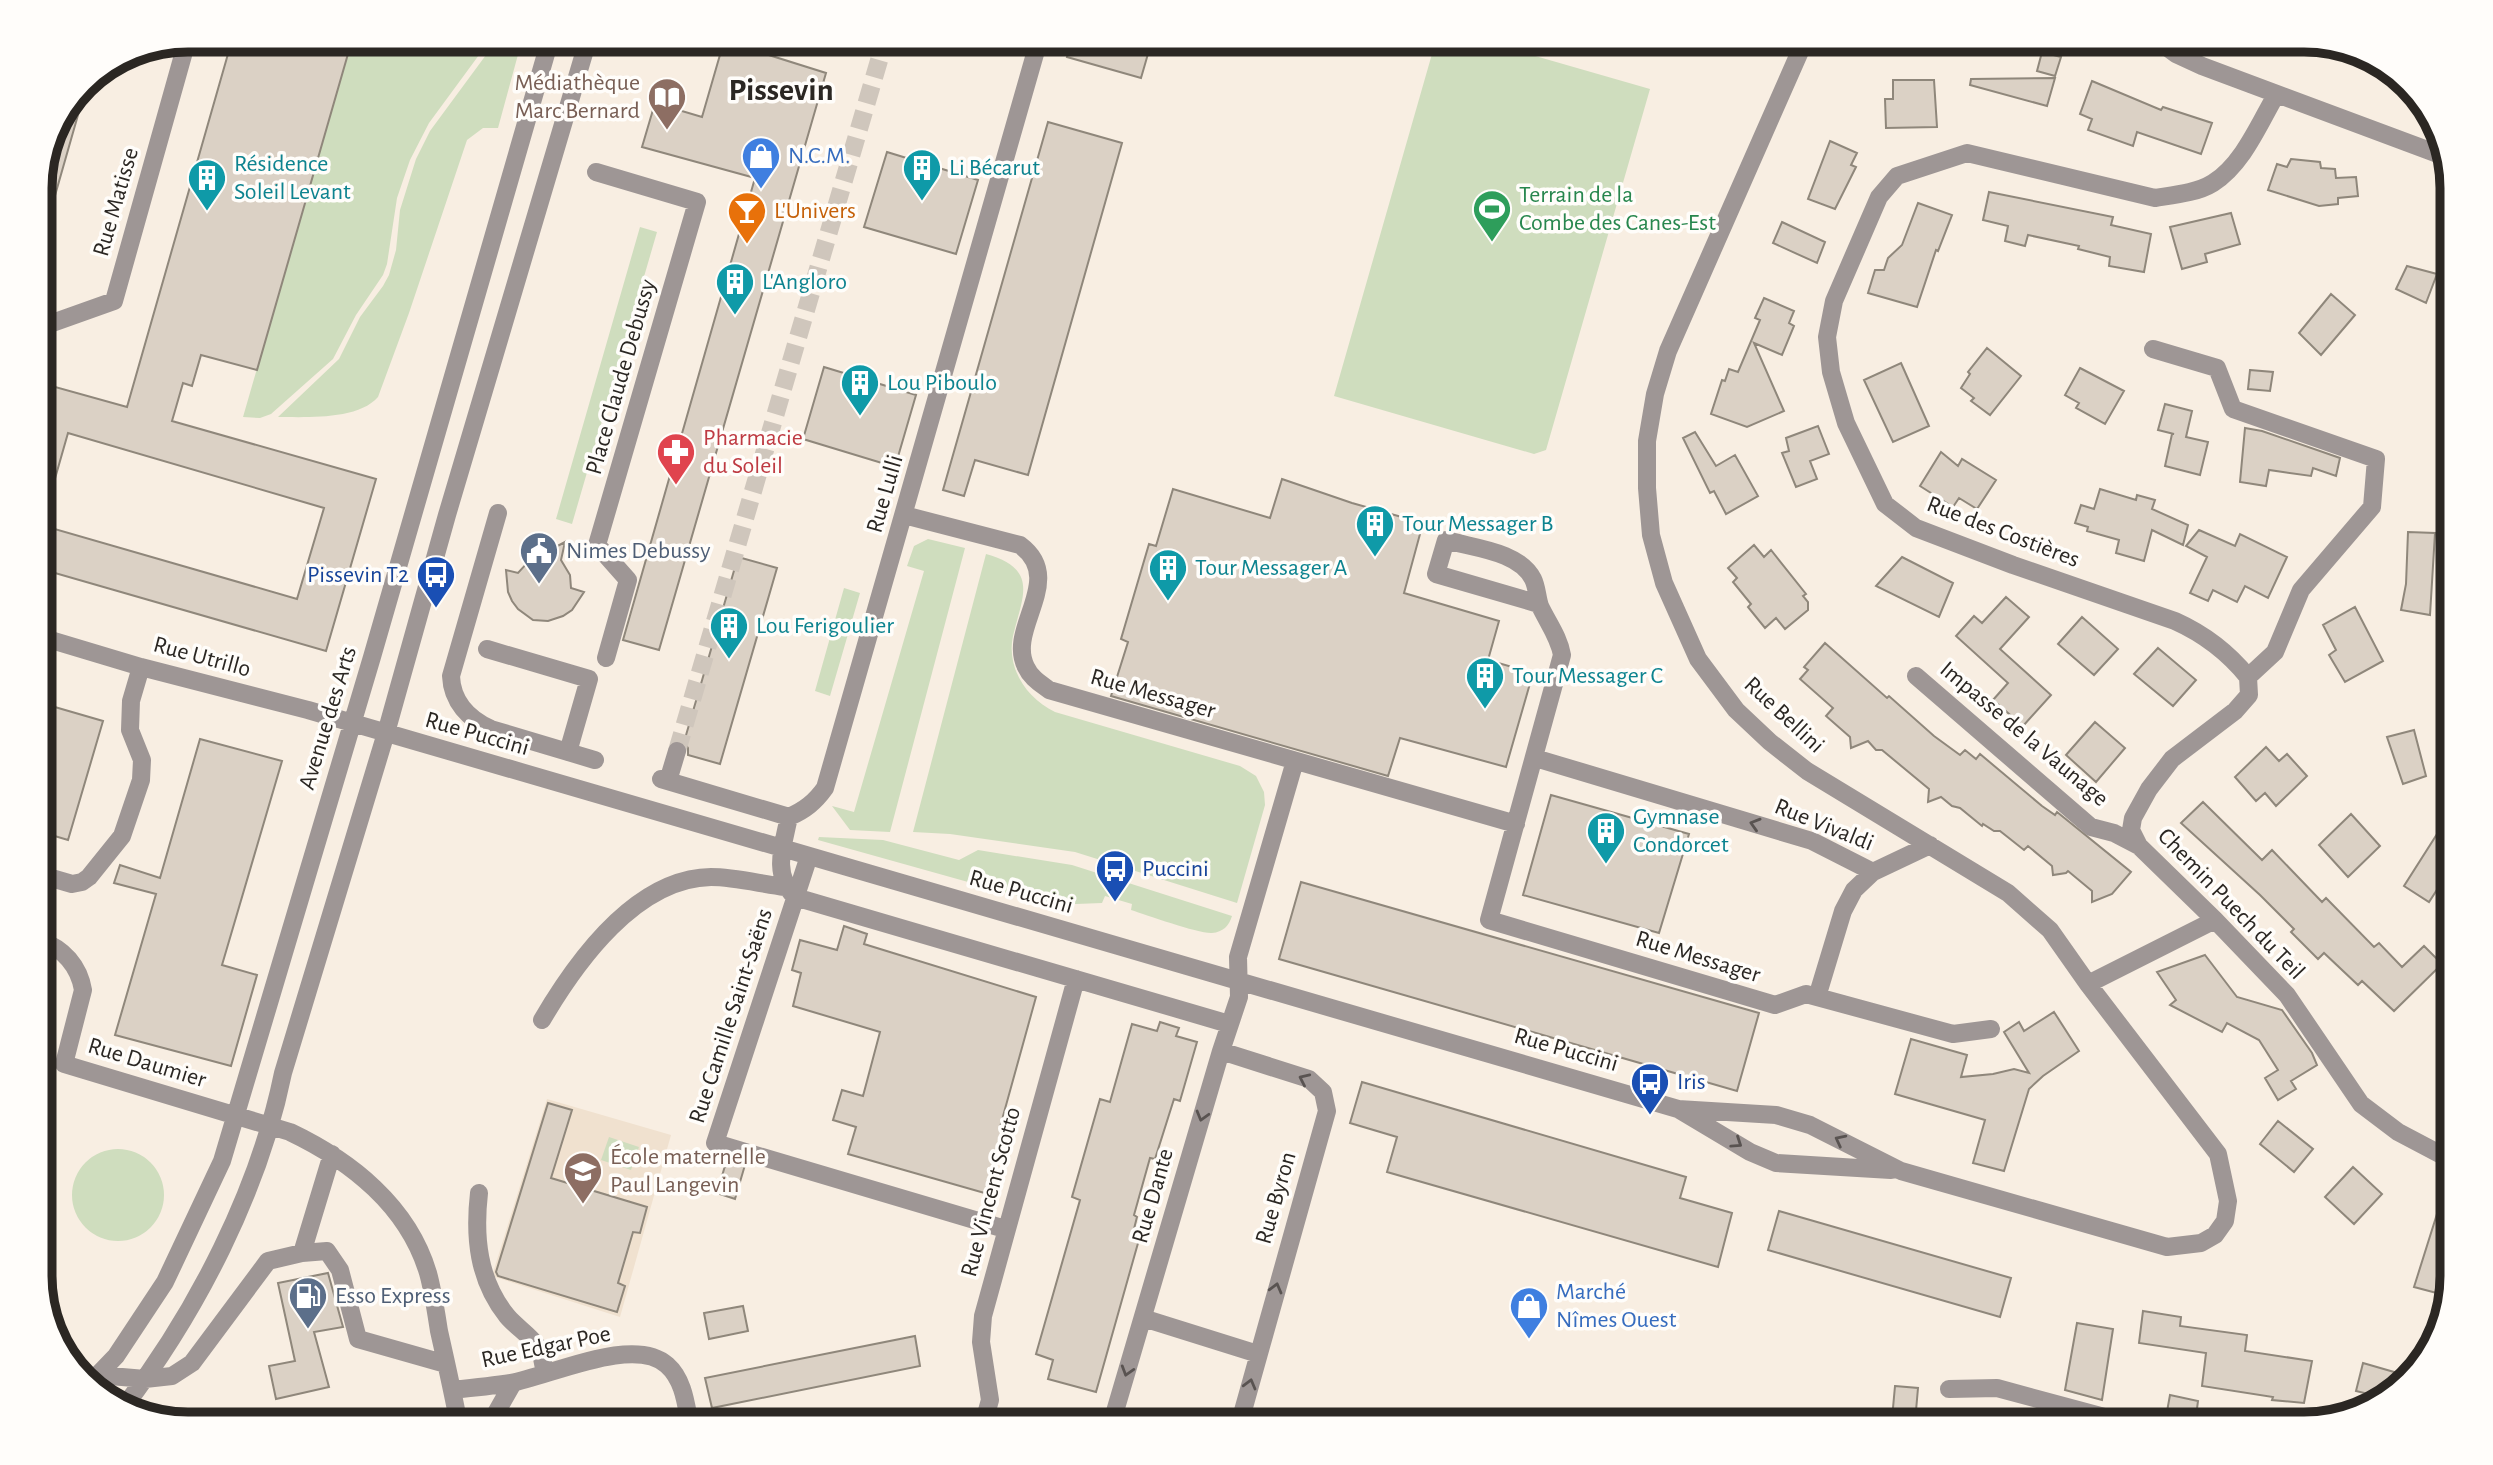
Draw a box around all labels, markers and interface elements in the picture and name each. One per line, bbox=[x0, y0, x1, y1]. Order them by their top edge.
place label: Médiathèque Marc Bernard bbox=[514, 71, 640, 123]
district label: Pissevin bbox=[728, 74, 834, 106]
library icon: Médiathèque Marc Bernard bbox=[646, 76, 688, 131]
shop icon: N.C.M. bbox=[740, 135, 782, 190]
place label: N.C.M. bbox=[788, 144, 851, 168]
street label: Rue Matisse bbox=[89, 145, 143, 259]
building icon: Li Bécarut bbox=[901, 147, 943, 202]
place label: Résidence Soleil Levant bbox=[234, 152, 351, 204]
place label: Li Bécarut bbox=[949, 156, 1040, 180]
building icon: Résidence Soleil Levant bbox=[186, 157, 228, 212]
place label: Terrain de la Combe des Canes-Est bbox=[1519, 183, 1716, 235]
sports icon: Terrain de la Combe des Canes-Est bbox=[1471, 188, 1513, 243]
bar icon: L'Univers bbox=[726, 190, 768, 245]
place label: L'Univers bbox=[774, 199, 856, 223]
building icon: L'Angloro bbox=[714, 261, 756, 316]
place label: L'Angloro bbox=[762, 270, 847, 294]
street label: Place Claude Debussy bbox=[582, 277, 660, 477]
building icon: Lou Piboulo bbox=[839, 362, 881, 417]
place label: Lou Piboulo bbox=[887, 371, 997, 395]
place label: Pharmacie du Soleil bbox=[703, 426, 803, 478]
pharmacy icon: Pharmacie du Soleil bbox=[655, 431, 697, 486]
street label: Rue Lulli bbox=[862, 452, 908, 536]
street label: Rue des Costières bbox=[1923, 492, 2083, 572]
building icon: Tour Messager B bbox=[1354, 503, 1396, 558]
place label: Tour Messager B bbox=[1402, 512, 1553, 536]
public building icon: Nimes Debussy bbox=[518, 530, 560, 585]
place label: Nimes Debussy bbox=[566, 539, 710, 563]
building icon: Tour Messager A bbox=[1147, 547, 1189, 602]
bus stop icon: Pissevin T2 bbox=[415, 554, 457, 609]
place label: Tour Messager A bbox=[1195, 556, 1348, 580]
place label: Pissevin T2 bbox=[307, 563, 409, 587]
building icon: Lou Ferigoulier bbox=[708, 605, 750, 660]
place label: Lou Ferigoulier bbox=[756, 614, 894, 638]
street label: Rue Utrillo bbox=[151, 632, 253, 682]
street label: Avenue des Arts bbox=[295, 644, 361, 792]
building icon: Tour Messager C bbox=[1464, 655, 1506, 710]
street label: Impasse de la Vaunage bbox=[1935, 657, 2113, 811]
place label: Tour Messager C bbox=[1512, 664, 1663, 688]
street label: Rue Messager bbox=[1088, 665, 1219, 723]
street label: Rue Bellini bbox=[1739, 672, 1829, 758]
street label: Rue Puccini bbox=[422, 708, 532, 760]
street label: Rue Vivaldi bbox=[1771, 794, 1877, 856]
place label: Gymnase Condorcet bbox=[1633, 805, 1729, 857]
building icon: Gymnase Condorcet bbox=[1585, 810, 1627, 865]
one-way arrow bbox=[1749, 817, 1761, 832]
street label: Chemin Puech du Teil bbox=[2153, 824, 2309, 984]
bus stop icon: Puccini bbox=[1094, 848, 1136, 903]
place label: Puccini bbox=[1142, 857, 1209, 881]
street label: Rue Puccini bbox=[966, 866, 1076, 918]
street label: Rue Camille Saint-Saëns bbox=[685, 906, 777, 1126]
street label: Rue Messager bbox=[1633, 927, 1763, 987]
street label: Rue Puccini bbox=[1511, 1024, 1621, 1076]
street label: Rue Daumier bbox=[85, 1034, 209, 1092]
bus stop icon: Iris bbox=[1629, 1061, 1671, 1116]
place label: Iris bbox=[1677, 1070, 1706, 1094]
one-way arrow bbox=[1299, 1073, 1311, 1087]
street label: Rue Vincent Scotto bbox=[957, 1104, 1025, 1280]
one-way arrow bbox=[1195, 1110, 1210, 1122]
one-way arrow bbox=[1729, 1135, 1742, 1147]
one-way arrow bbox=[1835, 1135, 1847, 1149]
place label: École maternelle Paul Langevin bbox=[610, 1143, 766, 1197]
street label: Rue Dante bbox=[1128, 1146, 1178, 1246]
street label: Rue Byron bbox=[1251, 1149, 1301, 1247]
school or university icon: École maternelle Paul Langevin bbox=[562, 1150, 604, 1205]
fuel station icon: Esso Express bbox=[287, 1275, 329, 1330]
place label: Marché Nîmes Ouest bbox=[1556, 1280, 1677, 1332]
one-way arrow bbox=[1268, 1283, 1283, 1295]
place label: Esso Express bbox=[335, 1284, 451, 1308]
shop icon: Marché Nîmes Ouest bbox=[1508, 1285, 1550, 1340]
street label: Rue Edgar Poe bbox=[479, 1322, 613, 1372]
one-way arrow bbox=[1121, 1365, 1136, 1377]
one-way arrow bbox=[1242, 1378, 1256, 1390]

